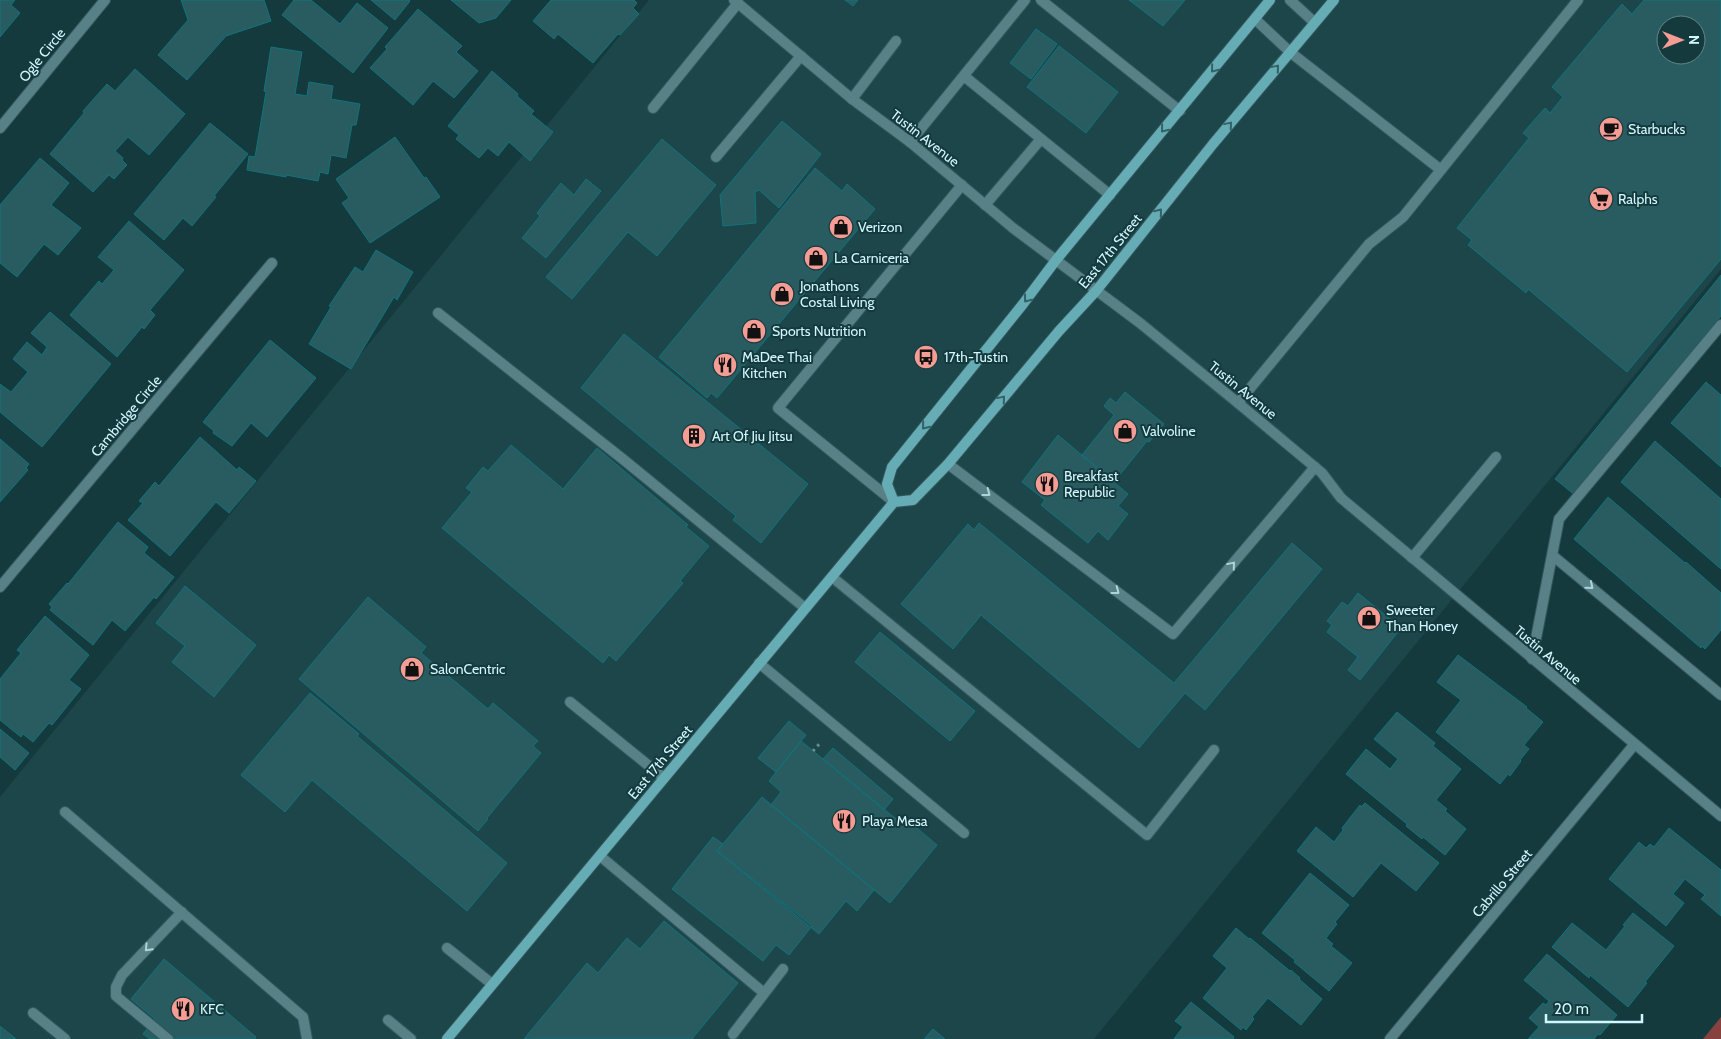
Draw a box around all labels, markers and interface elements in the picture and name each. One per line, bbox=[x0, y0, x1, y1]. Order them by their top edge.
north arrow bbox=[1656, 15, 1706, 65]
street label: Ogle Circle bbox=[15, 24, 69, 86]
text: N bbox=[1685, 35, 1703, 45]
one-way arrow bbox=[1211, 63, 1220, 72]
one-way arrow bbox=[1271, 65, 1280, 74]
street label: Tustin Avenue bbox=[887, 106, 963, 170]
cafe icon: Starbucks bbox=[1598, 116, 1624, 142]
place label: Starbucks bbox=[1628, 120, 1686, 138]
one-way arrow bbox=[1224, 121, 1233, 130]
one-way arrow bbox=[1161, 124, 1170, 133]
supermarket icon: Ralphs bbox=[1588, 186, 1614, 212]
place label: Ralphs bbox=[1618, 190, 1658, 208]
one-way arrow bbox=[1154, 209, 1163, 218]
street label: East 17th Street bbox=[1074, 210, 1146, 292]
shop icon: Verizon bbox=[828, 214, 854, 240]
place label: Verizon bbox=[858, 218, 902, 236]
shop icon: La Carniceria bbox=[803, 245, 829, 271]
place label: La Carniceria bbox=[834, 249, 909, 267]
place label: Jonathons Costal Living bbox=[799, 277, 875, 311]
shop icon: Jonathons Costal Living bbox=[769, 281, 795, 307]
one-way arrow bbox=[1024, 293, 1032, 302]
shop icon: Sports Nutrition bbox=[741, 318, 767, 344]
place label: Sports Nutrition bbox=[772, 322, 866, 340]
bus stop icon: 17th-Tustin bbox=[913, 344, 939, 370]
place label: MaDee Thai Kitchen bbox=[742, 348, 812, 382]
place label: 17th-Tustin bbox=[944, 348, 1008, 366]
restaurant icon: MaDee Thai Kitchen bbox=[712, 352, 738, 378]
street label: Tustin Avenue bbox=[1205, 357, 1281, 423]
street label: Cambridge Circle bbox=[87, 372, 165, 460]
one-way arrow bbox=[996, 396, 1005, 405]
shop icon: Valvoline bbox=[1112, 418, 1138, 444]
one-way arrow bbox=[923, 420, 931, 429]
place label: Valvoline bbox=[1142, 422, 1196, 440]
building icon: Art Of Jiu Jitsu bbox=[681, 423, 707, 449]
place label: Art Of Jiu Jitsu bbox=[712, 427, 793, 445]
place label: Breakfast Republic bbox=[1064, 467, 1119, 501]
restaurant icon: Breakfast Republic bbox=[1034, 471, 1060, 497]
one-way arrow bbox=[981, 488, 990, 496]
one-way arrow bbox=[1227, 562, 1235, 571]
one-way arrow bbox=[1584, 580, 1593, 589]
one-way arrow bbox=[1110, 585, 1120, 594]
place label: Sweeter Than Honey bbox=[1386, 601, 1458, 635]
shop icon: Sweeter Than Honey bbox=[1356, 605, 1382, 631]
street label: Tustin Avenue bbox=[1511, 622, 1585, 688]
shop icon: SalonCentric bbox=[399, 656, 425, 682]
place label: SalonCentric bbox=[430, 660, 505, 678]
street label: East 17th Street bbox=[624, 721, 696, 803]
restaurant icon: Playa Mesa bbox=[831, 808, 857, 834]
place label: Playa Mesa bbox=[862, 812, 928, 830]
street label: Cabrillo Street bbox=[1468, 845, 1536, 921]
one-way arrow bbox=[145, 942, 154, 951]
scale bar bbox=[1546, 992, 1642, 1024]
restaurant icon: KFC bbox=[170, 996, 196, 1022]
place label: KFC bbox=[200, 1000, 224, 1018]
text: 20 m bbox=[1554, 1000, 1589, 1018]

